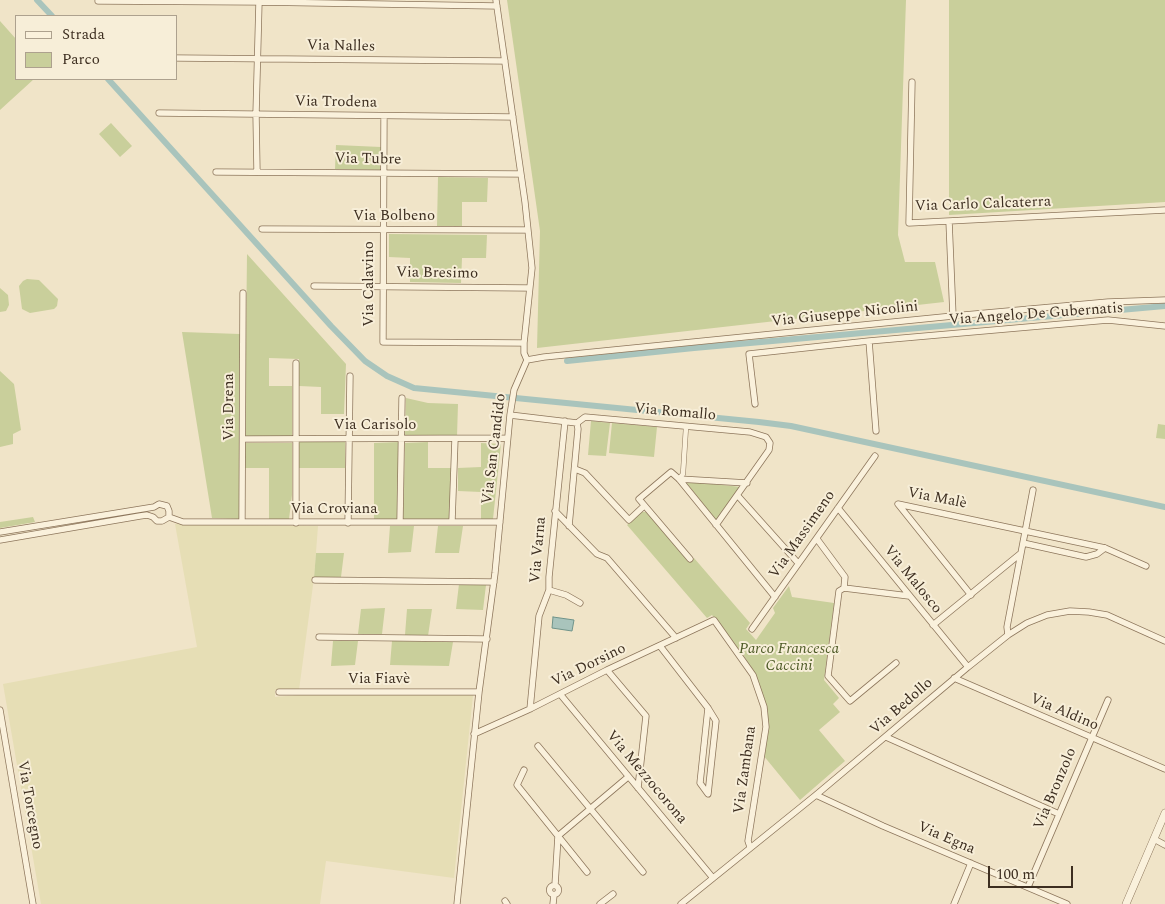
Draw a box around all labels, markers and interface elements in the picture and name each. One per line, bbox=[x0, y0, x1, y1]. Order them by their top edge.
legend bbox=[15, 15, 178, 80]
text: Strada bbox=[62, 23, 105, 46]
street label: Via Nalles bbox=[307, 37, 375, 57]
text: Parco bbox=[62, 48, 100, 71]
street label: Via Trodena bbox=[295, 93, 377, 113]
street label: Via Tubre bbox=[334, 150, 402, 170]
street label: Via Carlo Calcaterra bbox=[915, 194, 1051, 216]
street label: Via Bolbeno bbox=[353, 208, 435, 226]
street label: Via Calavino bbox=[361, 241, 379, 327]
street label: Via Bresimo bbox=[396, 264, 478, 284]
street label: Via Giuseppe Nicolini bbox=[771, 298, 919, 332]
street label: Via Angelo De Gubernatis bbox=[948, 300, 1124, 330]
street label: Via Drena bbox=[221, 373, 239, 441]
street label: Via San Candido bbox=[479, 393, 511, 505]
street label: Via Romallo bbox=[633, 400, 717, 426]
street label: Via Carisolo bbox=[334, 417, 416, 435]
street label: Via Malè bbox=[906, 484, 968, 514]
street label: Via Massimeno bbox=[766, 488, 840, 582]
street label: Via Croviana bbox=[290, 501, 378, 519]
street label: Via Varna bbox=[527, 516, 551, 584]
street label: Via Malosco bbox=[879, 542, 945, 618]
street label: Via Dorsino bbox=[549, 640, 629, 692]
park label: Parco Francesca Caccini bbox=[739, 641, 839, 676]
street label: Via Fiavè bbox=[348, 671, 410, 689]
street label: Via Bedollo bbox=[867, 675, 937, 739]
street label: Via Aldino bbox=[1027, 691, 1101, 735]
street label: Via Zambana bbox=[731, 725, 761, 815]
street label: Via Mezzocorona bbox=[602, 728, 690, 828]
street label: Via Bronzolo bbox=[1031, 745, 1081, 833]
street label: Via Torcegno bbox=[12, 759, 46, 851]
street label: Via Egna bbox=[915, 819, 977, 859]
scale bar bbox=[990, 856, 1075, 888]
text: 100 m bbox=[996, 863, 1035, 886]

